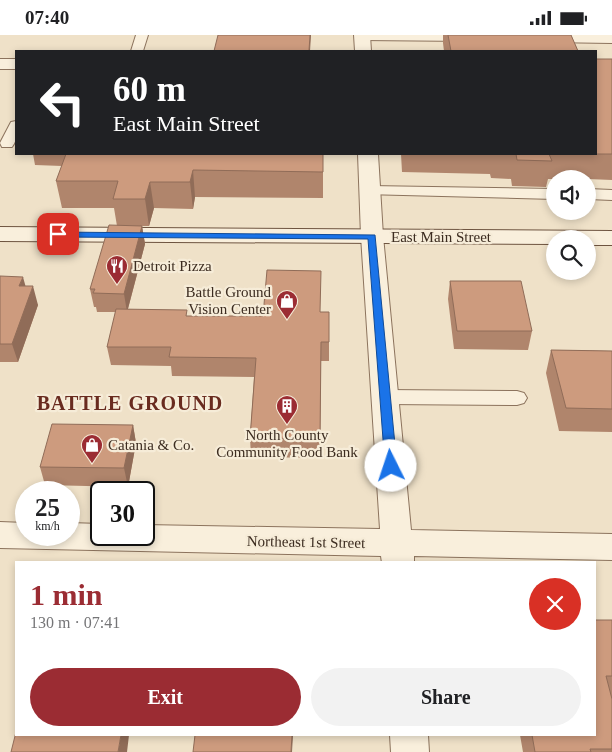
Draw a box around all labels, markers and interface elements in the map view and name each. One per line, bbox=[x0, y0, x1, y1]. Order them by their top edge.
text: 07:40 bbox=[25, 7, 69, 28]
icon: left bbox=[30, 70, 95, 135]
text: 60 m bbox=[113, 70, 186, 109]
text: East Main Street bbox=[113, 111, 260, 136]
map controls bbox=[546, 170, 596, 280]
button: sound bbox=[546, 170, 596, 220]
pin bbox=[37, 213, 79, 255]
icon: arrive bbox=[44, 220, 72, 248]
street label: East Main Street bbox=[391, 229, 492, 245]
button: search bbox=[546, 230, 596, 280]
restaurant icon: Detroit Pizza bbox=[105, 254, 129, 285]
place label: Detroit Pizza bbox=[133, 258, 212, 274]
place label: Battle Ground Vision Center bbox=[186, 284, 271, 317]
shop icon: Battle Ground Vision Center bbox=[275, 289, 299, 320]
district label: BATTLE GROUND bbox=[37, 392, 223, 414]
building icon: North County Community Food Bank bbox=[275, 394, 299, 425]
place label: North County Community Food Bank bbox=[216, 427, 358, 460]
shop icon: Catania & Co. bbox=[80, 433, 104, 464]
place label: Catania & Co. bbox=[108, 437, 194, 453]
position arrow bbox=[364, 439, 416, 491]
speed limit sign: 30 bbox=[90, 481, 155, 546]
text: 25 bbox=[35, 494, 60, 521]
text: km/h bbox=[35, 519, 60, 533]
street label: Northeast 1st Street bbox=[247, 533, 366, 551]
text: 1 min bbox=[30, 578, 103, 611]
button: close bbox=[529, 578, 581, 630]
text: 130 m · 07:41 bbox=[30, 614, 120, 631]
button: Exit bbox=[30, 668, 301, 726]
button: Share bbox=[311, 668, 581, 726]

